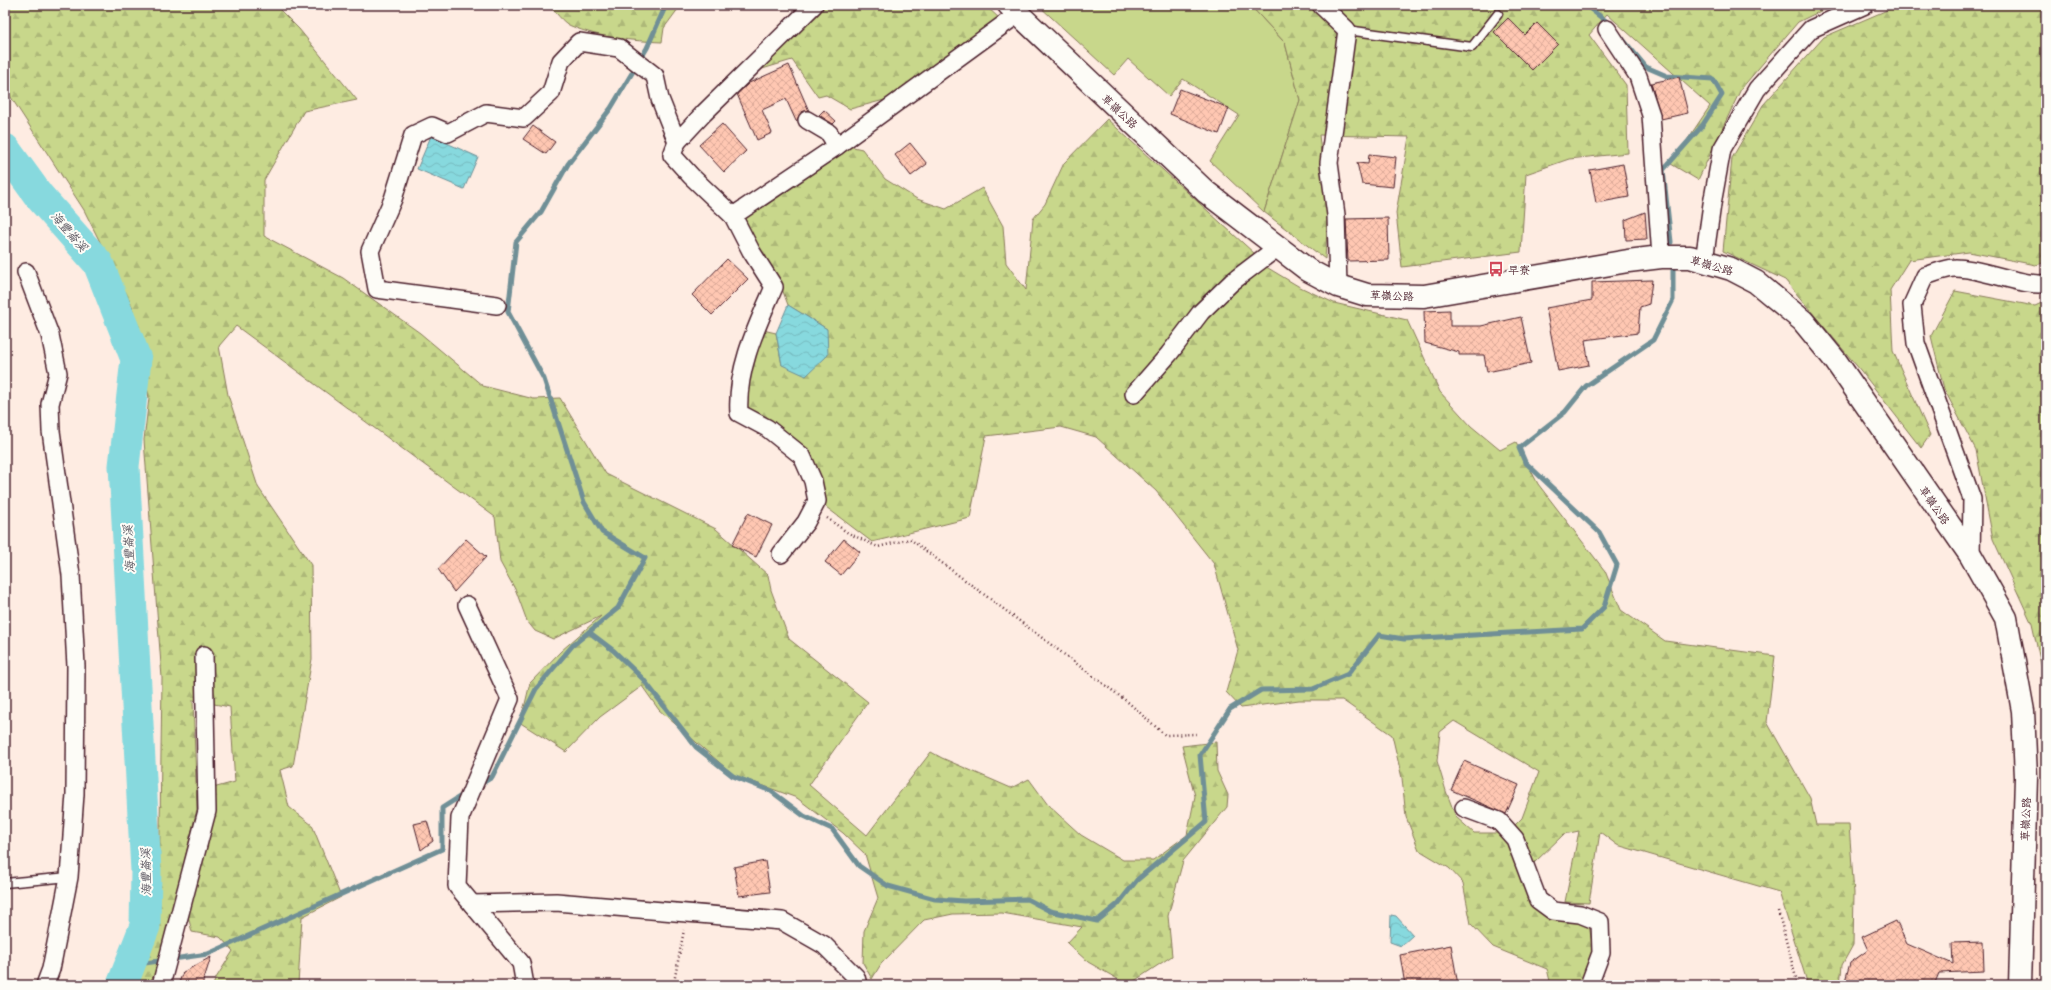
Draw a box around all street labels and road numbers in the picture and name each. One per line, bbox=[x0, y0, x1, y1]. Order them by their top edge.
street label: 草嶺公路 bbox=[1099, 91, 1141, 131]
street label: 草嶺公路 bbox=[1689, 252, 1735, 278]
street label: 草嶺公路 bbox=[1370, 287, 1414, 303]
street label: 草嶺公路 bbox=[1916, 483, 1954, 527]
street label: 草嶺公路 bbox=[2017, 797, 2033, 841]

